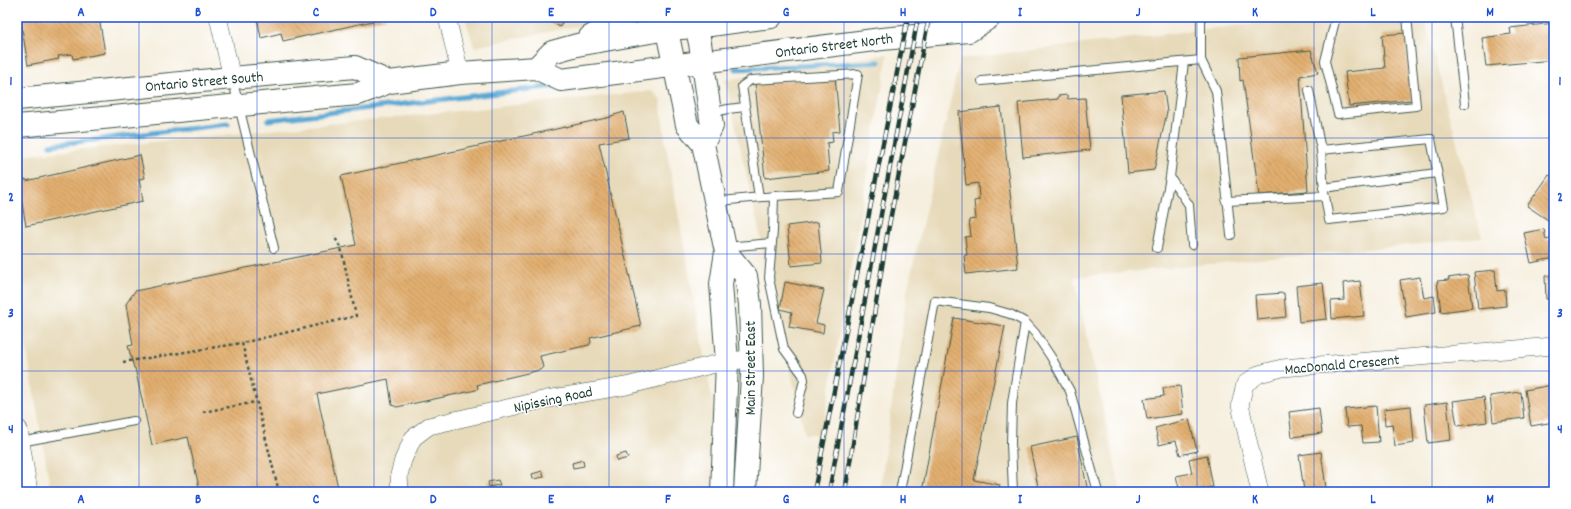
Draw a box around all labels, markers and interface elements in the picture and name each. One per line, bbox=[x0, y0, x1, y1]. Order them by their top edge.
text: A bbox=[77, 4, 85, 23]
text: B bbox=[195, 4, 201, 23]
text: C bbox=[313, 4, 320, 23]
text: D bbox=[430, 4, 437, 23]
text: E bbox=[548, 4, 555, 23]
text: F bbox=[665, 4, 671, 23]
text: G bbox=[783, 4, 790, 23]
text: H bbox=[900, 4, 907, 23]
text: I bbox=[1018, 4, 1023, 23]
text: J bbox=[1136, 4, 1141, 23]
text: K bbox=[1252, 4, 1258, 23]
text: L bbox=[1370, 4, 1376, 23]
text: M bbox=[1486, 4, 1494, 23]
street label: Ontario Street North bbox=[774, 29, 895, 65]
street label: Ontario Street South bbox=[144, 67, 264, 99]
text: 1 bbox=[10, 73, 13, 92]
text: 1 bbox=[1559, 73, 1562, 92]
text: 2 bbox=[8, 189, 14, 208]
text: 2 bbox=[1557, 189, 1563, 208]
text: 3 bbox=[8, 305, 14, 324]
text: 3 bbox=[1557, 305, 1563, 324]
street label: Main Street East bbox=[741, 320, 763, 415]
street label: MacDonald Crescent bbox=[1284, 350, 1401, 382]
street label: Nipissing Road bbox=[512, 382, 595, 420]
text: 4 bbox=[8, 421, 14, 440]
text: 4 bbox=[1557, 421, 1563, 440]
text: A bbox=[77, 491, 85, 509]
text: B bbox=[195, 491, 201, 509]
text: C bbox=[313, 491, 320, 509]
text: D bbox=[430, 491, 437, 509]
text: E bbox=[548, 491, 555, 509]
text: F bbox=[665, 491, 671, 509]
text: G bbox=[783, 491, 790, 509]
text: H bbox=[900, 491, 907, 509]
text: I bbox=[1018, 491, 1023, 509]
text: J bbox=[1136, 491, 1141, 509]
text: K bbox=[1252, 491, 1258, 509]
text: L bbox=[1370, 491, 1376, 509]
text: M bbox=[1486, 491, 1494, 509]

